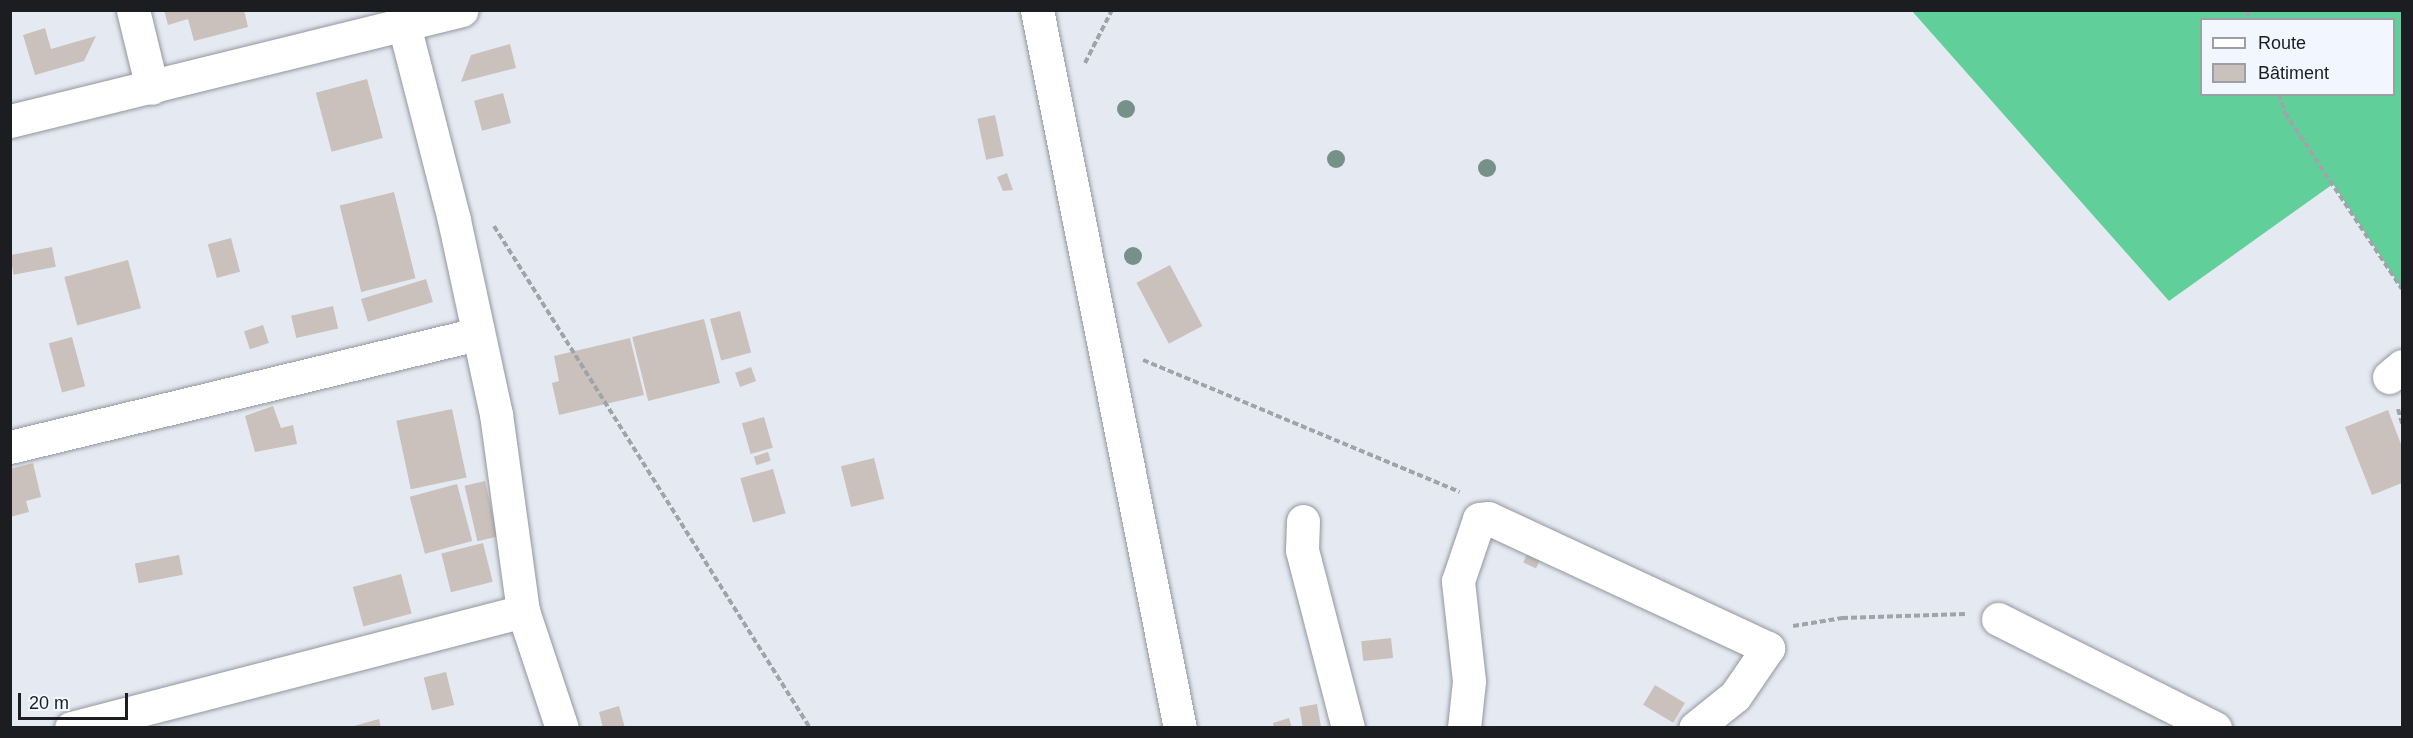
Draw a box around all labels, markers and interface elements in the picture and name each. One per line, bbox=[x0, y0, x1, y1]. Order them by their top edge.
legend bbox=[2200, 18, 2395, 96]
text: Route bbox=[2258, 33, 2306, 53]
text: Bâtiment bbox=[2258, 63, 2329, 83]
scale bar bbox=[21, 681, 130, 719]
text: 20 m bbox=[29, 693, 69, 713]

